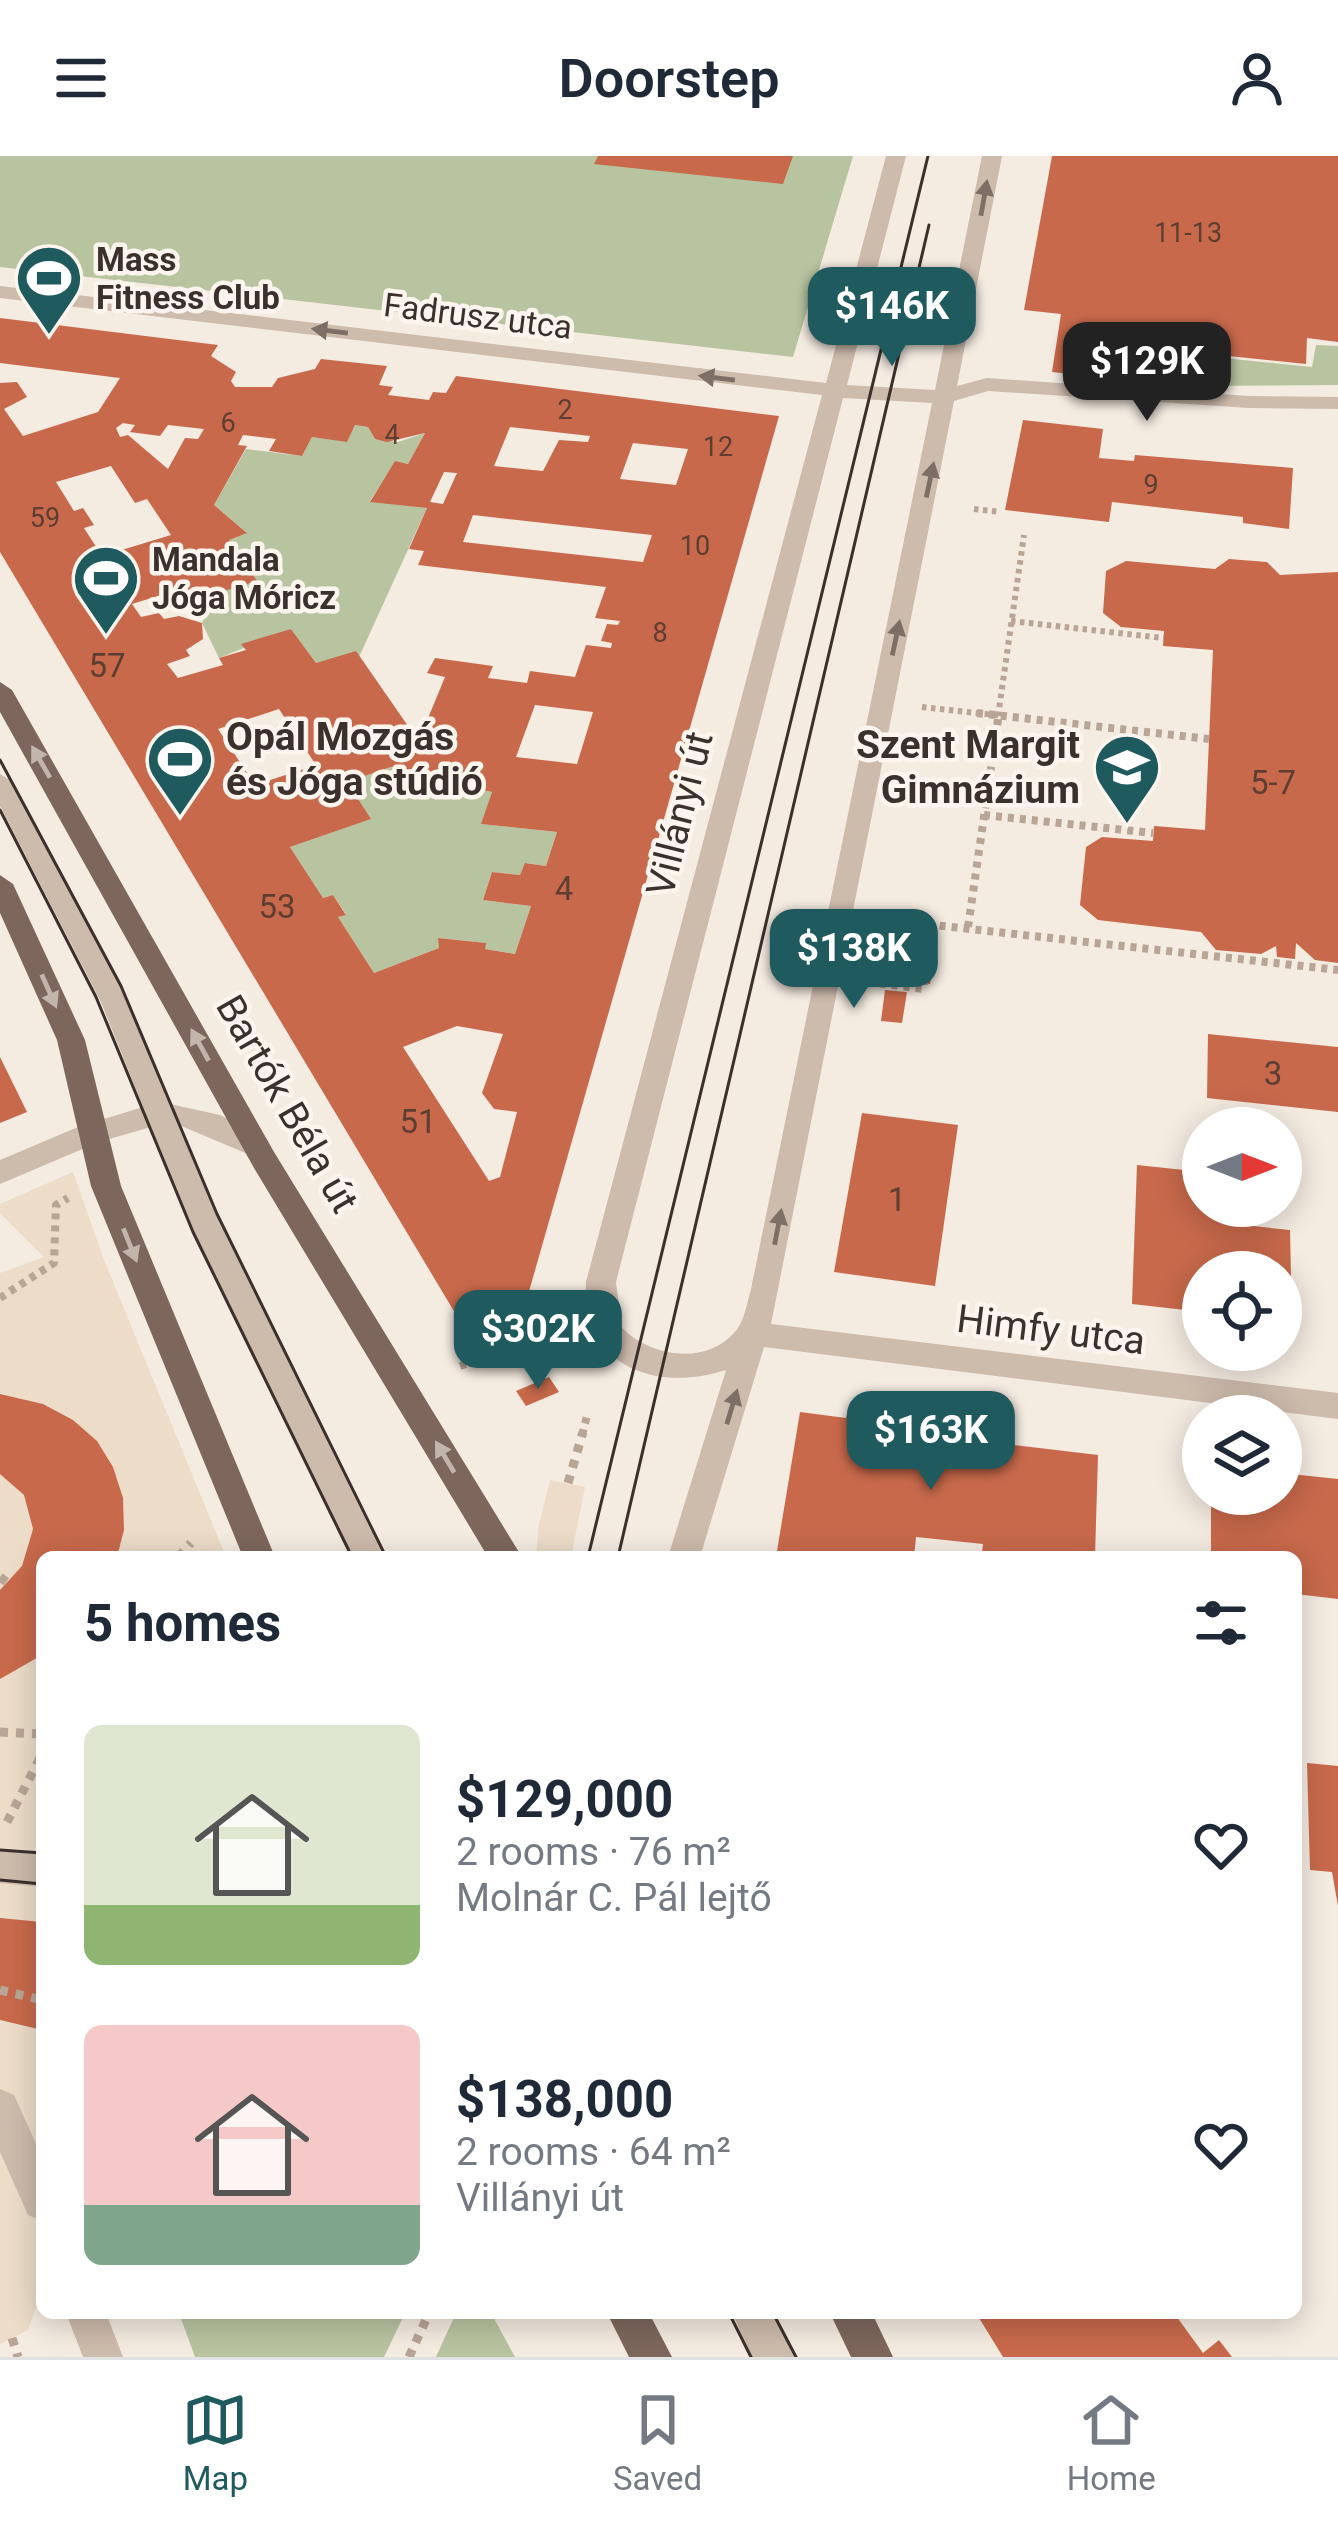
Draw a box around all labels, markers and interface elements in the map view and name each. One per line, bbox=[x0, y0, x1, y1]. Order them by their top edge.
icon: menu bbox=[48, 45, 114, 111]
icon: person bbox=[1224, 45, 1290, 111]
text: Doorstep bbox=[558, 47, 780, 110]
one-way arrow bbox=[975, 179, 994, 217]
house number: 11-13 bbox=[1154, 217, 1222, 249]
place label: Mass Fitness Club bbox=[96, 240, 280, 317]
sports icon: Mass Fitness Club bbox=[14, 243, 84, 337]
pin: $146K bbox=[808, 267, 976, 369]
text: $146K bbox=[835, 283, 949, 329]
street label: Fadrusz utca bbox=[382, 285, 574, 347]
one-way arrow bbox=[311, 322, 348, 341]
pin: $129K bbox=[1063, 322, 1231, 424]
text: $129K bbox=[1090, 338, 1204, 384]
one-way arrow bbox=[698, 368, 735, 387]
house number: 2 bbox=[557, 394, 573, 426]
house number: 6 bbox=[220, 407, 236, 439]
house number: 4 bbox=[384, 419, 400, 451]
house number: 12 bbox=[703, 431, 733, 463]
one-way arrow bbox=[921, 460, 940, 498]
house number: 9 bbox=[1143, 469, 1159, 501]
house number: 59 bbox=[30, 502, 60, 534]
house number: 10 bbox=[680, 530, 710, 562]
place label: Mandala Jóga Móricz bbox=[152, 540, 336, 617]
sports icon: Mandala Jóga Móricz bbox=[71, 543, 141, 637]
house number: 8 bbox=[652, 617, 668, 649]
one-way arrow bbox=[887, 618, 906, 656]
house number: 57 bbox=[88, 646, 126, 685]
place label: Opál Mozgás és Jóga stúdió bbox=[226, 714, 483, 805]
place label: Szent Margit Gimnázium bbox=[856, 722, 1080, 813]
sports icon: Opál Mozgás és Jóga stúdió bbox=[145, 724, 215, 818]
street label: Villányi út bbox=[637, 727, 723, 901]
school or university icon: Szent Margit Gimnázium bbox=[1092, 732, 1162, 826]
one-way arrow bbox=[31, 744, 52, 779]
house number: 5-7 bbox=[1250, 763, 1296, 802]
house number: 4 bbox=[555, 869, 573, 908]
house number: 53 bbox=[258, 887, 296, 926]
pin: $138K bbox=[770, 909, 938, 1011]
text: $138K bbox=[797, 925, 911, 971]
one-way arrow bbox=[39, 974, 59, 1009]
street label: Bartók Béla út bbox=[206, 987, 368, 1221]
one-way arrow bbox=[190, 1027, 211, 1062]
house number: 3 bbox=[1264, 1054, 1282, 1093]
house number: 51 bbox=[399, 1102, 437, 1141]
north arrow bbox=[1182, 1107, 1302, 1227]
map controls bbox=[1182, 1107, 1302, 1515]
house number: 1 bbox=[888, 1180, 906, 1219]
one-way arrow bbox=[769, 1208, 788, 1246]
one-way arrow bbox=[121, 1228, 140, 1264]
button: locate bbox=[1182, 1251, 1302, 1371]
pin: $302K bbox=[454, 1290, 622, 1392]
street label: Himfy utca bbox=[954, 1296, 1148, 1364]
text: $302K bbox=[481, 1306, 595, 1352]
one-way arrow bbox=[724, 1388, 743, 1425]
pin: $163K bbox=[847, 1391, 1015, 1493]
button: layers bbox=[1182, 1395, 1302, 1515]
text: $163K bbox=[874, 1407, 988, 1453]
one-way arrow bbox=[435, 1440, 456, 1474]
icon: filters bbox=[1188, 1590, 1254, 1656]
text: 5 homes bbox=[84, 1594, 281, 1653]
text: $129,000 bbox=[456, 1770, 673, 1829]
icon: home bbox=[180, 1773, 324, 1917]
icon: heart bbox=[1188, 1812, 1254, 1878]
text: 2 rooms · 76 m² bbox=[456, 1829, 731, 1875]
text: Molnár C. Pál lejtő bbox=[456, 1875, 772, 1921]
text: $138,000 bbox=[456, 2070, 673, 2129]
icon: home bbox=[180, 2073, 324, 2217]
icon: heart bbox=[1188, 2112, 1254, 2178]
text: 2 rooms · 64 m² bbox=[456, 2129, 731, 2175]
text: Villányi út bbox=[456, 2175, 624, 2221]
tab: Map bbox=[182, 2387, 248, 2498]
tab: Saved bbox=[613, 2387, 702, 2498]
tab: Home bbox=[1067, 2387, 1156, 2498]

